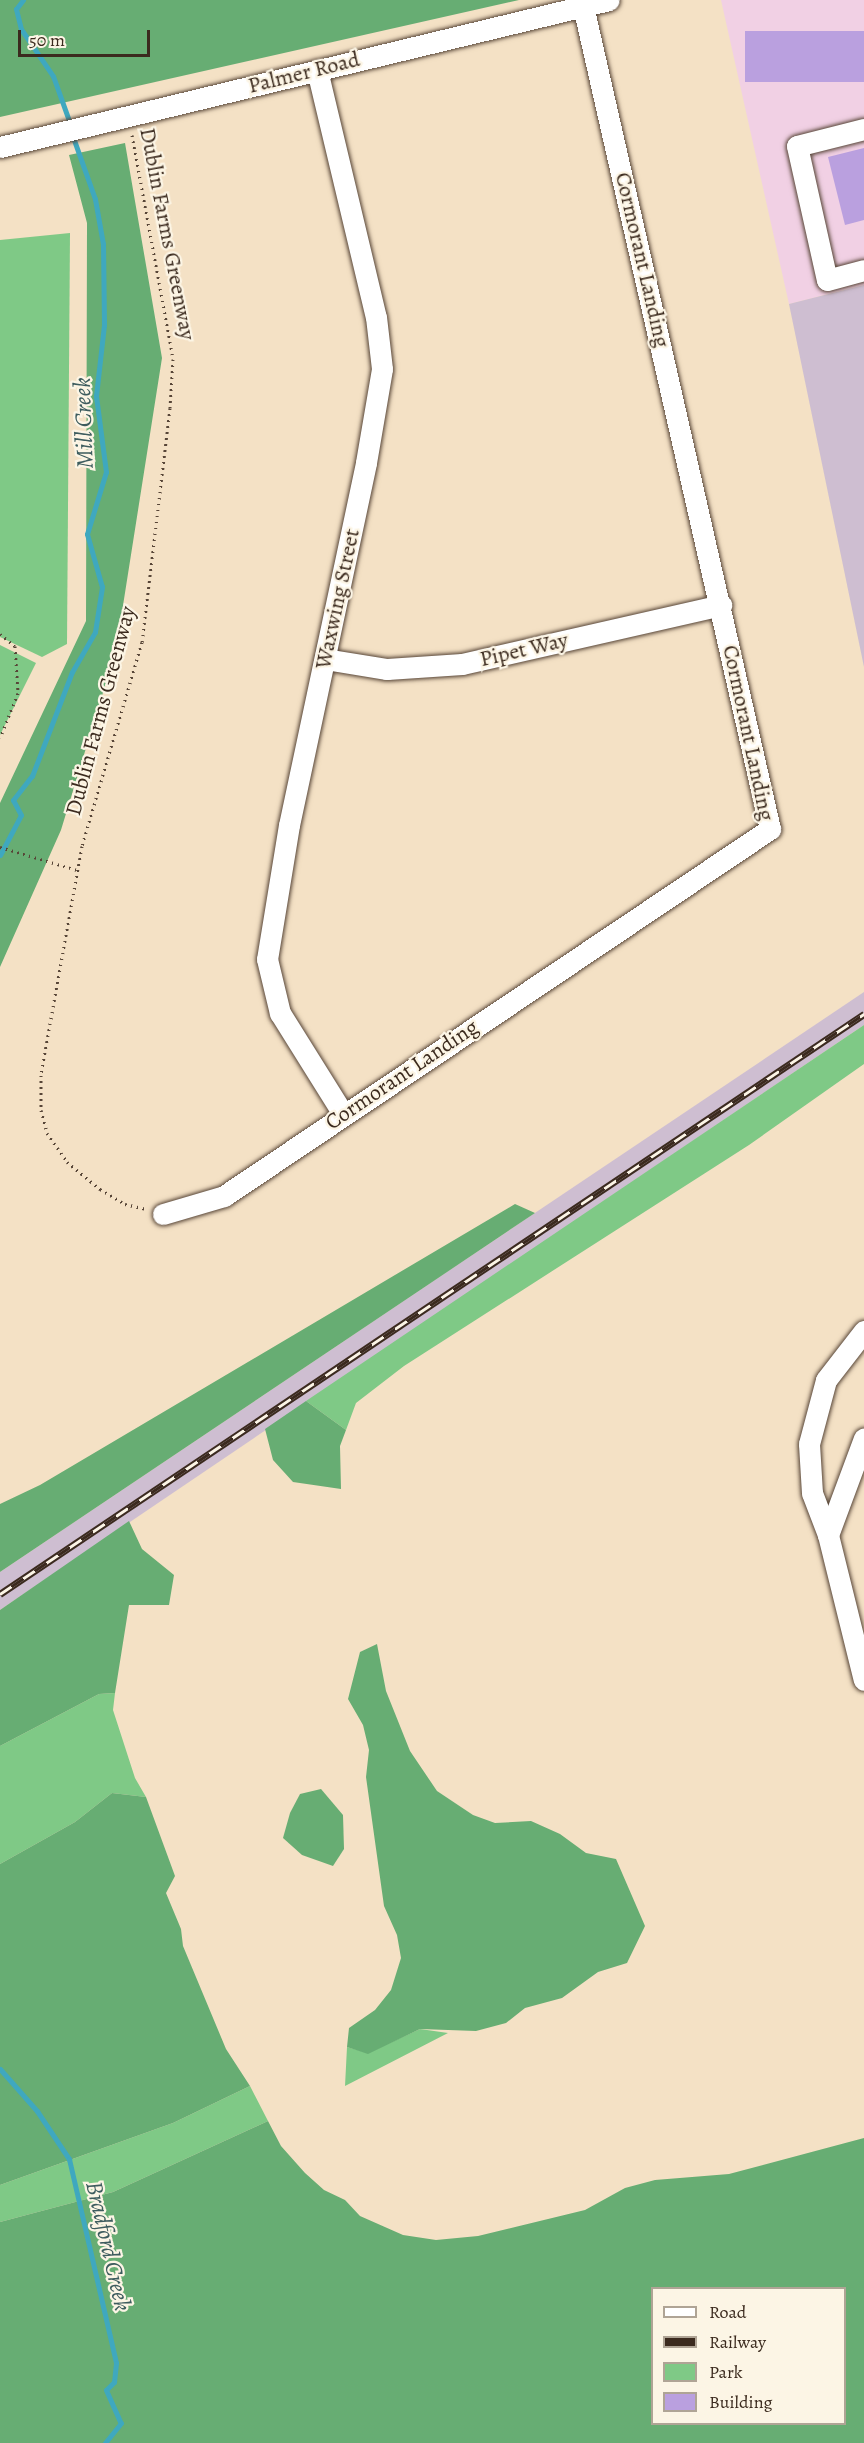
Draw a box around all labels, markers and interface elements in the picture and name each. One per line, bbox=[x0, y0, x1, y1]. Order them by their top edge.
scale bar bbox=[21, 18, 153, 56]
text: 50 m bbox=[29, 28, 65, 52]
street label: Palmer Road bbox=[245, 46, 363, 100]
street label: Dublin Farms Greenway bbox=[133, 126, 201, 342]
street label: Cormorant Landing bbox=[609, 170, 675, 350]
water label: Mill Creek bbox=[68, 377, 100, 469]
street label: Waxwing Street bbox=[310, 526, 366, 672]
street label: Dublin Farms Greenway bbox=[60, 603, 142, 819]
street label: Pipet Way bbox=[477, 627, 571, 673]
street label: Cormorant Landing bbox=[717, 643, 779, 823]
street label: Cormorant Landing bbox=[321, 1014, 483, 1136]
water label: Bradford Creek bbox=[79, 2178, 137, 2314]
legend bbox=[651, 2287, 846, 2425]
text: Road bbox=[709, 2300, 746, 2324]
text: Railway bbox=[709, 2330, 766, 2354]
text: Park bbox=[709, 2360, 743, 2384]
text: Building bbox=[709, 2390, 773, 2414]

